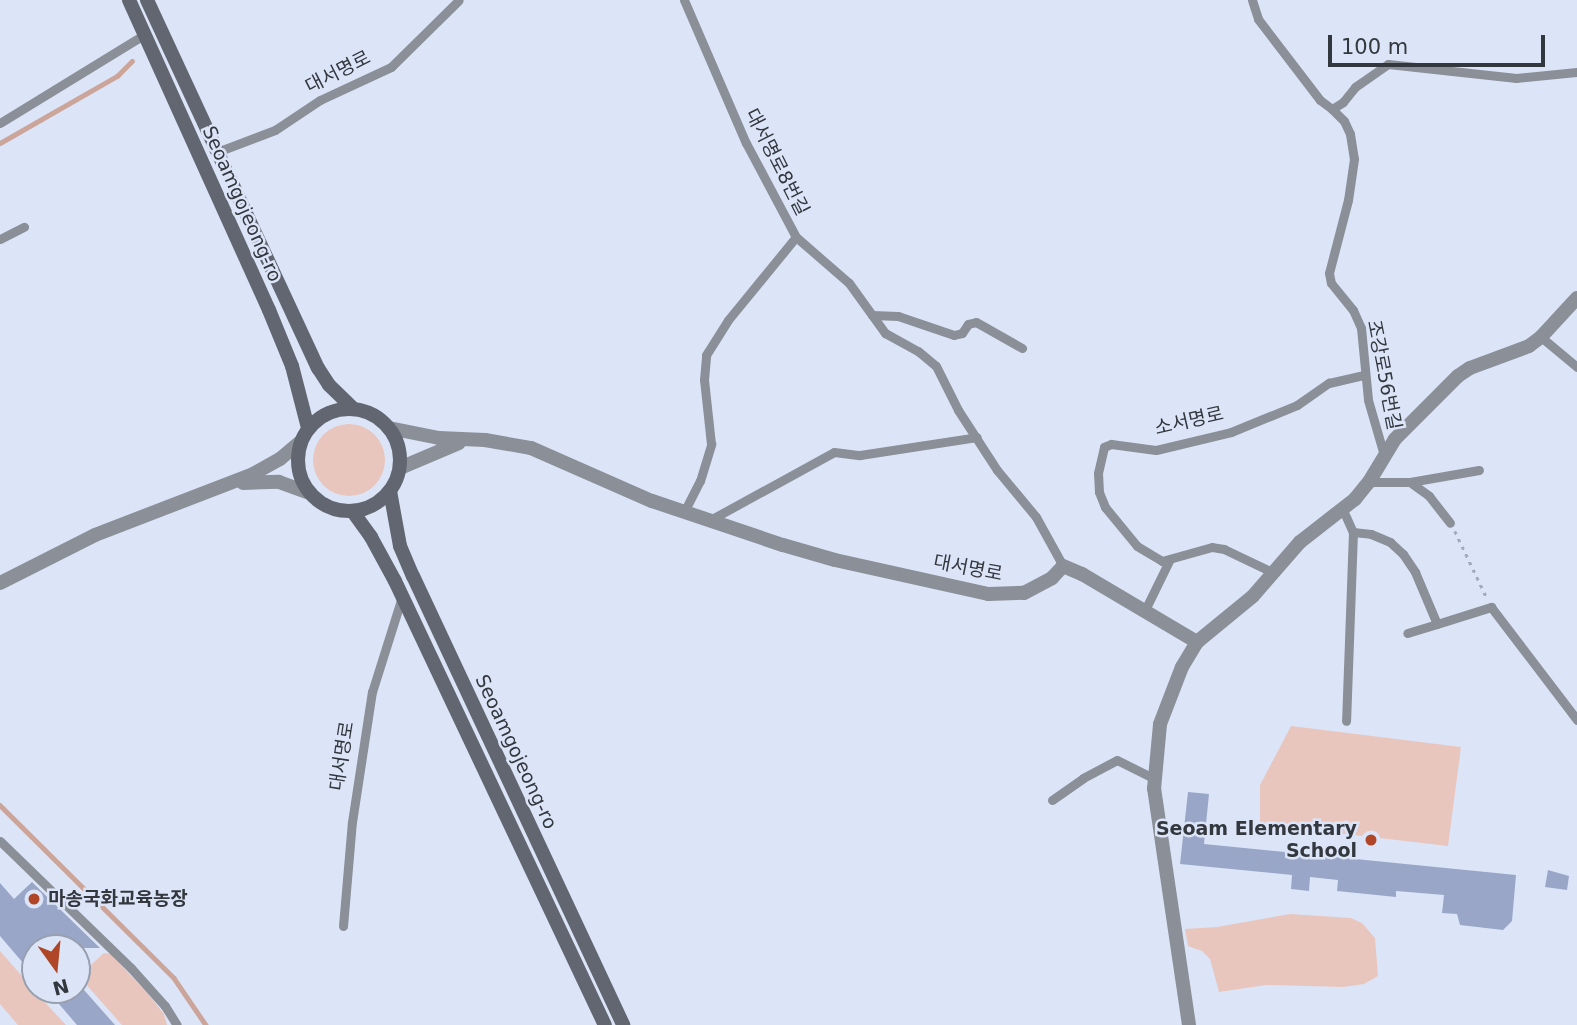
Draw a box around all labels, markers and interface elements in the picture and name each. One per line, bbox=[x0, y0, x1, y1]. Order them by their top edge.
scale bar bbox=[1332, 21, 1549, 65]
text: 100 m bbox=[1341, 35, 1408, 59]
street label: 대서명로 bbox=[302, 46, 374, 98]
street label: 대서명로8번길 bbox=[740, 105, 814, 219]
street label: Seoamgojeong-ro bbox=[197, 123, 287, 285]
street label: 조강로56번길 bbox=[1362, 318, 1406, 432]
street label: 소서명로 bbox=[1152, 402, 1226, 440]
street label: 대서명로 bbox=[932, 550, 1004, 586]
street label: Seoamgojeong-ro bbox=[470, 671, 562, 833]
street label: 대서명로 bbox=[325, 720, 359, 792]
place label: Seoam Elementary School bbox=[1156, 818, 1357, 862]
marker: Seoam Elementary School bbox=[1363, 832, 1379, 848]
place label: 마송국화교육농장 bbox=[48, 888, 188, 910]
marker: 마송국화교육농장 bbox=[26, 891, 42, 907]
north arrow bbox=[21, 934, 91, 1004]
text: N bbox=[50, 975, 71, 1000]

